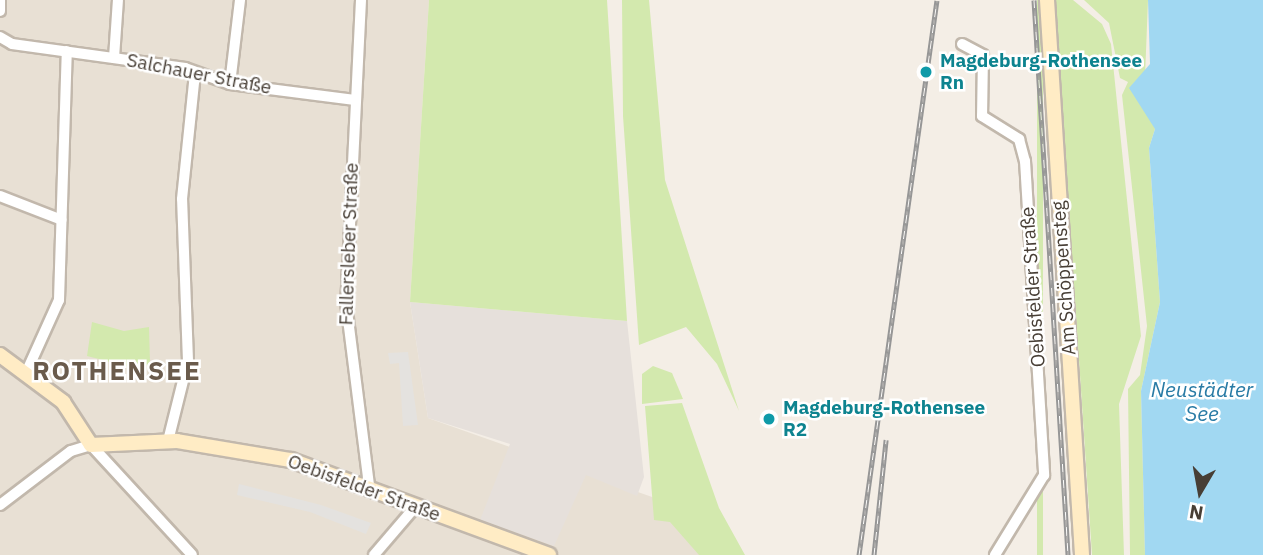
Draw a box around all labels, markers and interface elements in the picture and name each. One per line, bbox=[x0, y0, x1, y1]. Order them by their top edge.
street label: Salchauer Straße bbox=[125, 49, 273, 99]
place label: Magdeburg-Rothensee Rn bbox=[940, 50, 1142, 94]
marker: Magdeburg-Rothensee Rn bbox=[918, 64, 934, 80]
street label: Fallersleber Straße bbox=[335, 162, 363, 326]
street label: Am Schöppensteg bbox=[1047, 200, 1081, 356]
street label: Oebisfelder Straße bbox=[1016, 206, 1050, 368]
district label: ROTHENSEE bbox=[33, 355, 201, 387]
water label: Neustädter See bbox=[1151, 376, 1253, 426]
place label: Magdeburg-Rothensee R2 bbox=[783, 397, 985, 441]
marker: Magdeburg-Rothensee R2 bbox=[761, 411, 777, 427]
street label: Oebisfelder Straße bbox=[285, 450, 443, 526]
north arrow bbox=[1165, 457, 1235, 527]
text: N bbox=[1187, 500, 1205, 526]

